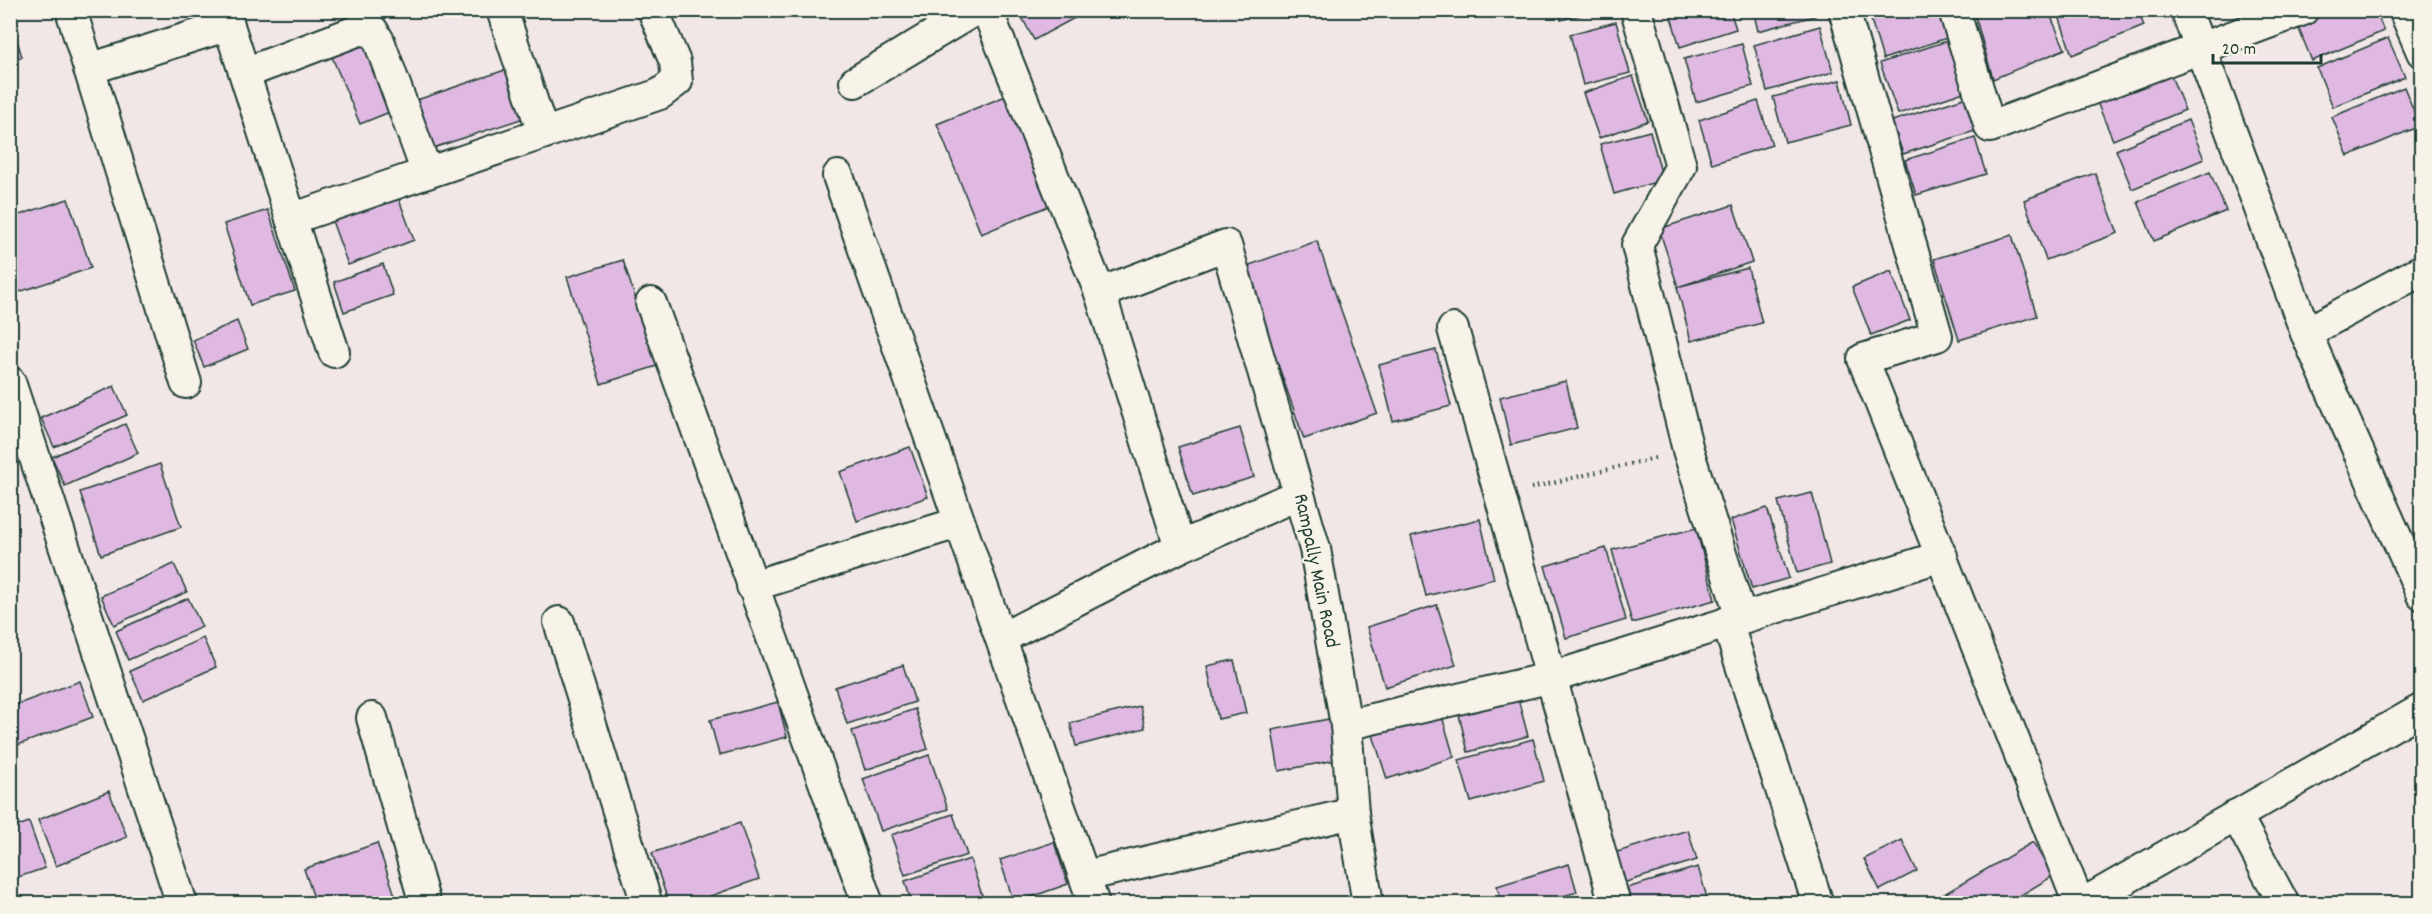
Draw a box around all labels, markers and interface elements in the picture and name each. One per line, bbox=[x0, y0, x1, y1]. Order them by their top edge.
scale bar bbox=[2213, 27, 2321, 65]
text: 20 m bbox=[2222, 38, 2256, 63]
street label: Rampally Main Road bbox=[1284, 491, 1346, 651]

